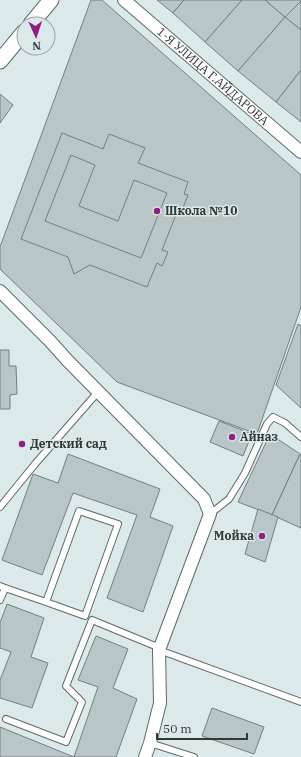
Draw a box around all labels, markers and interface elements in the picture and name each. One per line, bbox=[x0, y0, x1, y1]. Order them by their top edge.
north arrow bbox=[16, 16, 56, 56]
street label: 1-Я УЛИЦА Г.АЙДАРОВА bbox=[154, 24, 273, 129]
text: N bbox=[32, 39, 41, 53]
place label: Школа №10 bbox=[165, 203, 237, 218]
marker: Школа №10 bbox=[152, 206, 162, 216]
place label: Айназ bbox=[240, 429, 279, 444]
marker: Айназ bbox=[227, 432, 237, 442]
place label: Детский сад bbox=[30, 436, 107, 451]
marker: Детский сад bbox=[17, 439, 27, 449]
place label: Мойка bbox=[214, 528, 254, 543]
marker: Мойка bbox=[257, 531, 267, 541]
scale bar bbox=[157, 715, 247, 741]
text: 50 m bbox=[163, 721, 192, 736]

